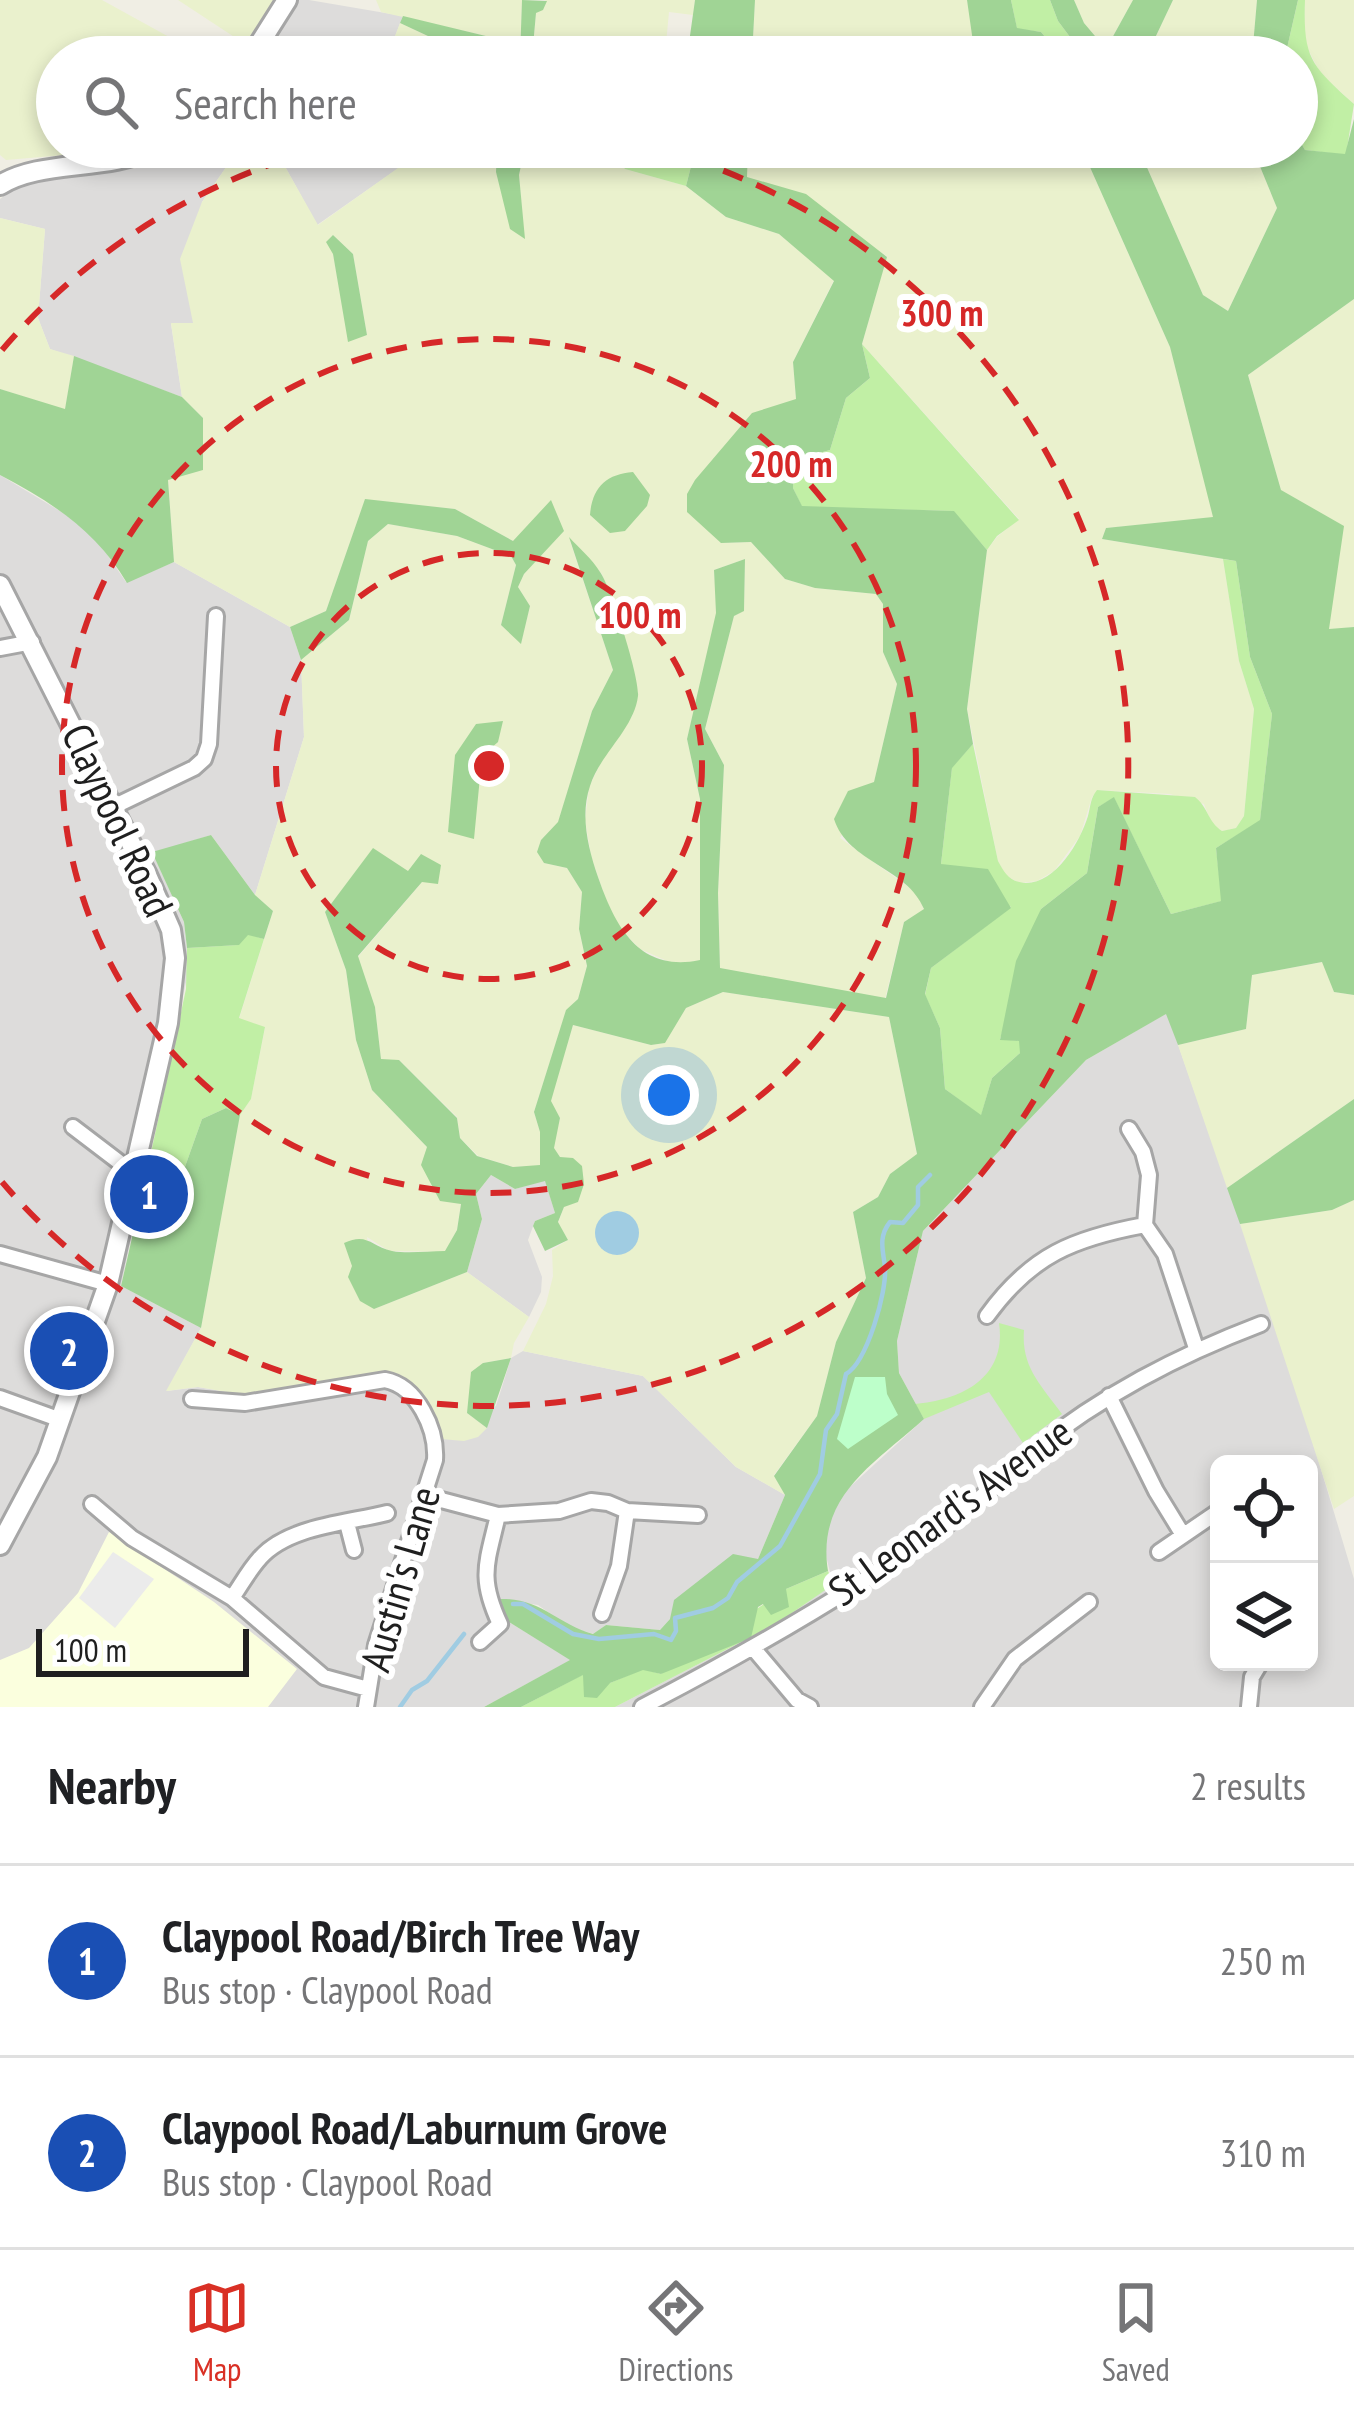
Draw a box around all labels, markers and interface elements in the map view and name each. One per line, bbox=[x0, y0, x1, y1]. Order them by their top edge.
search box bbox=[36, 36, 1318, 168]
icon: search bbox=[78, 69, 144, 135]
text: Search here bbox=[174, 73, 357, 131]
text: 300 m bbox=[901, 289, 983, 336]
text: 200 m bbox=[750, 440, 832, 487]
text: 100 m bbox=[599, 591, 681, 638]
street label: Claypool Road bbox=[50, 715, 187, 925]
centre of rings bbox=[468, 745, 510, 787]
your location bbox=[639, 1065, 699, 1125]
pin: 1 bbox=[110, 1149, 188, 1239]
pin: 2 bbox=[30, 1306, 108, 1396]
street label: St Leonard's Avenue bbox=[817, 1404, 1082, 1617]
map controls bbox=[1210, 1455, 1318, 1671]
button: locate bbox=[1210, 1455, 1318, 1563]
street label: Austin's Lane bbox=[347, 1480, 452, 1677]
button: layers bbox=[1210, 1563, 1318, 1671]
scale bar bbox=[36, 1623, 249, 1676]
text: 100 m bbox=[54, 1628, 127, 1671]
text: Nearby bbox=[48, 1752, 176, 1818]
text: 2 results bbox=[1190, 1760, 1306, 1811]
text: Claypool Road/Birch Tree Way bbox=[162, 1906, 639, 1964]
text: 1 bbox=[78, 1935, 96, 1986]
text: 250 m bbox=[1220, 1935, 1306, 1986]
text: Bus stop · Claypool Road bbox=[162, 1964, 493, 2015]
text: Claypool Road/Laburnum Grove bbox=[162, 2098, 668, 2156]
text: 2 bbox=[78, 2127, 96, 2178]
text: 310 m bbox=[1220, 2127, 1306, 2178]
text: Bus stop · Claypool Road bbox=[162, 2156, 493, 2207]
tab: Map bbox=[184, 2275, 250, 2390]
tab: Directions bbox=[619, 2275, 733, 2390]
tab: Saved bbox=[1102, 2275, 1170, 2390]

